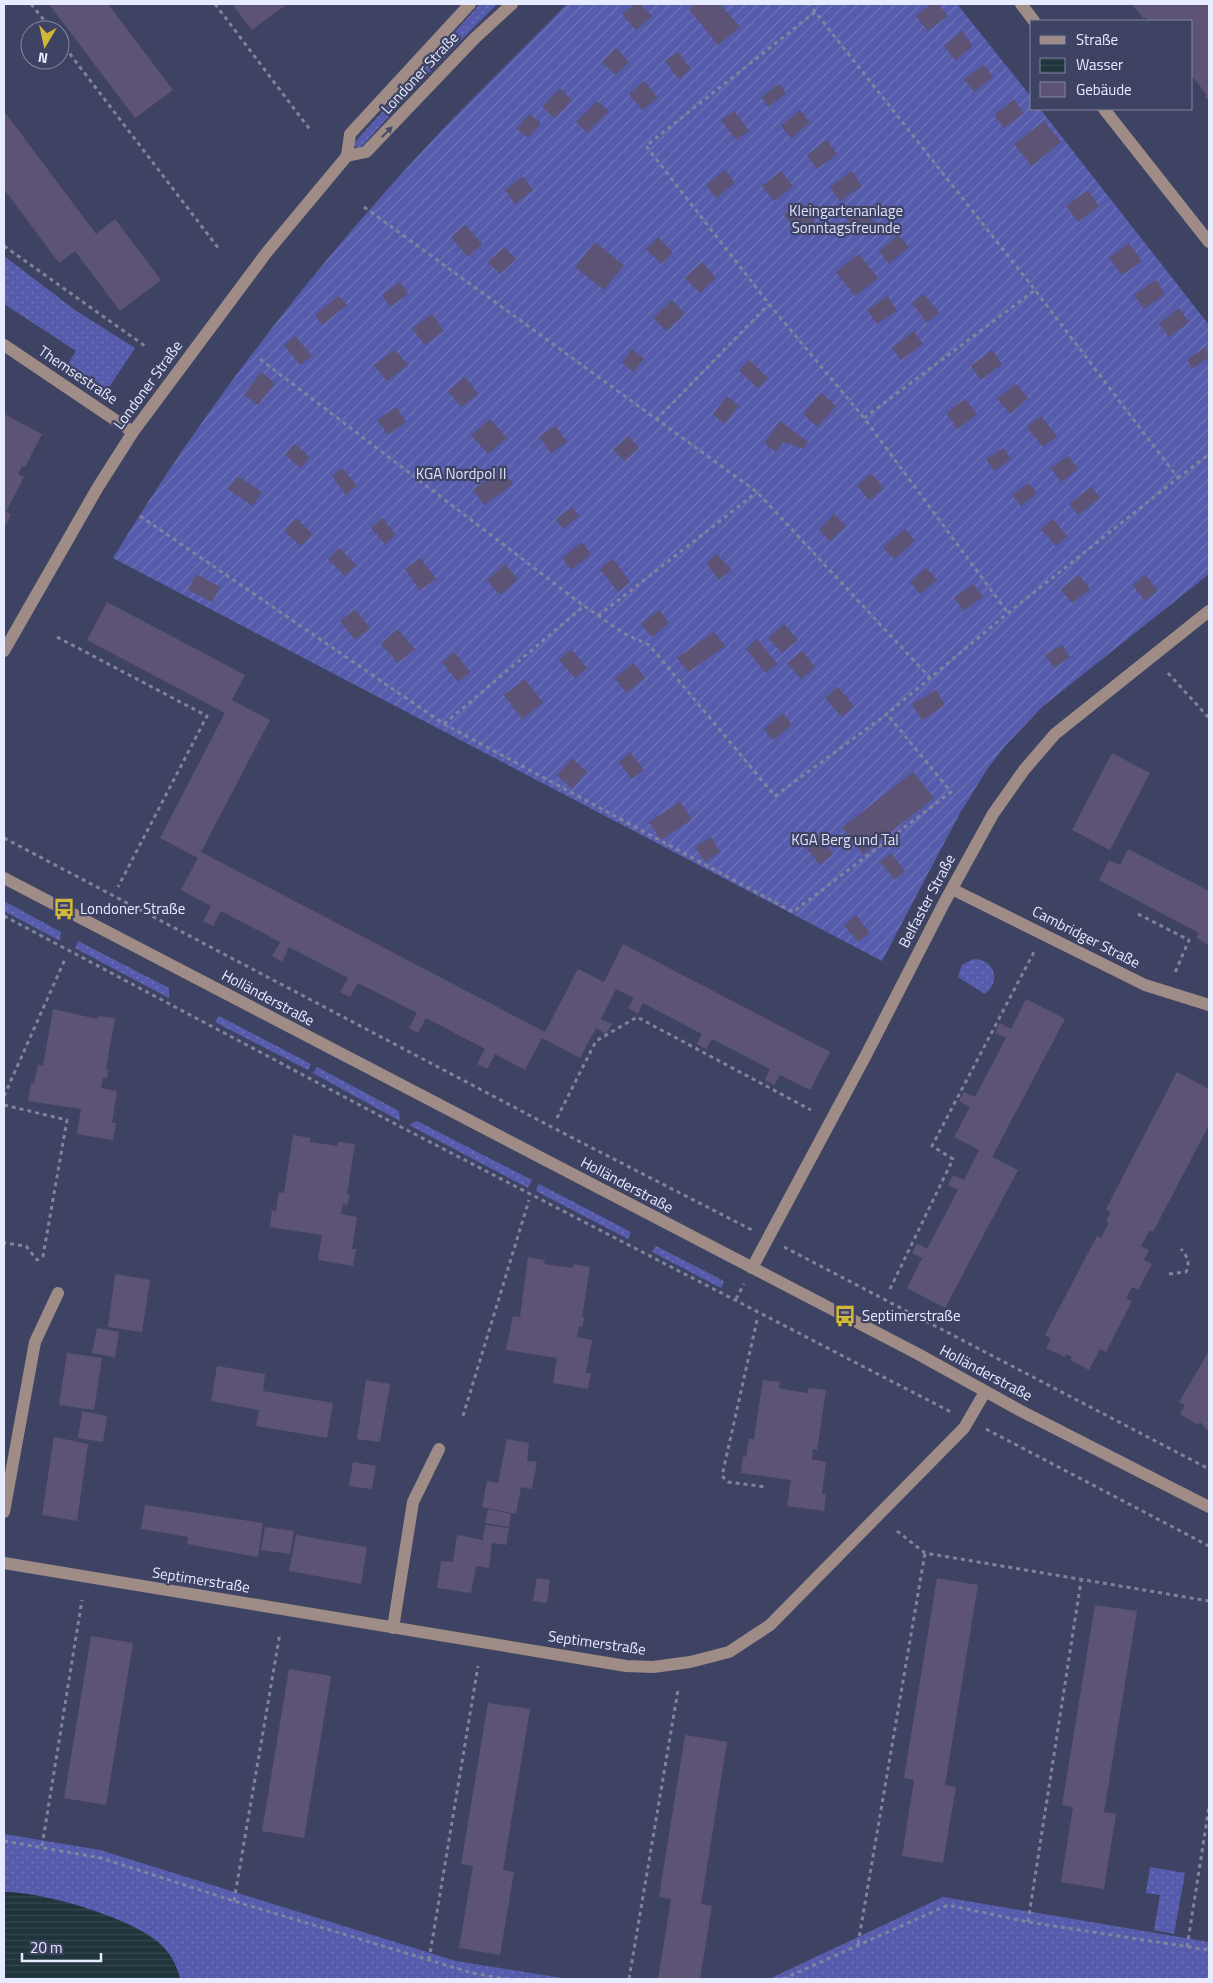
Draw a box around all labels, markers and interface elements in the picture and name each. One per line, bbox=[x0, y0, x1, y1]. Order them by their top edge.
north arrow bbox=[20, 20, 70, 70]
legend bbox=[1030, 20, 1193, 110]
street label: Londoner Straße bbox=[375, 26, 464, 119]
text: Straße bbox=[1076, 28, 1118, 51]
text: N bbox=[36, 47, 49, 69]
text: Wasser bbox=[1076, 53, 1123, 76]
text: Gebäude bbox=[1076, 78, 1132, 101]
one-way arrow bbox=[381, 126, 393, 138]
park label: Kleingartenanlage Sonntagsfreunde bbox=[789, 199, 903, 239]
street label: Londoner Straße bbox=[107, 335, 188, 434]
street label: Themsestraße bbox=[34, 339, 123, 410]
park label: KGA Nordpol II bbox=[416, 462, 506, 485]
park label: KGA Berg und Tal bbox=[791, 828, 899, 851]
street label: Belfaster Straße bbox=[892, 850, 961, 952]
bus stop icon: Londoner Straße bbox=[51, 896, 77, 922]
place label: Londoner Straße bbox=[80, 897, 185, 920]
street label: Cambridger Straße bbox=[1028, 899, 1144, 974]
street label: Holländerstraße bbox=[218, 963, 319, 1032]
street label: Holländerstraße bbox=[577, 1150, 678, 1219]
bus stop icon: Septimerstraße bbox=[832, 1303, 858, 1329]
place label: Septimerstraße bbox=[862, 1304, 961, 1327]
street label: Holländerstraße bbox=[936, 1338, 1037, 1407]
street label: Septimerstraße bbox=[151, 1560, 252, 1599]
street label: Septimerstraße bbox=[547, 1624, 647, 1661]
scale bar bbox=[22, 1930, 101, 1962]
text: 20 m bbox=[30, 1936, 63, 1959]

